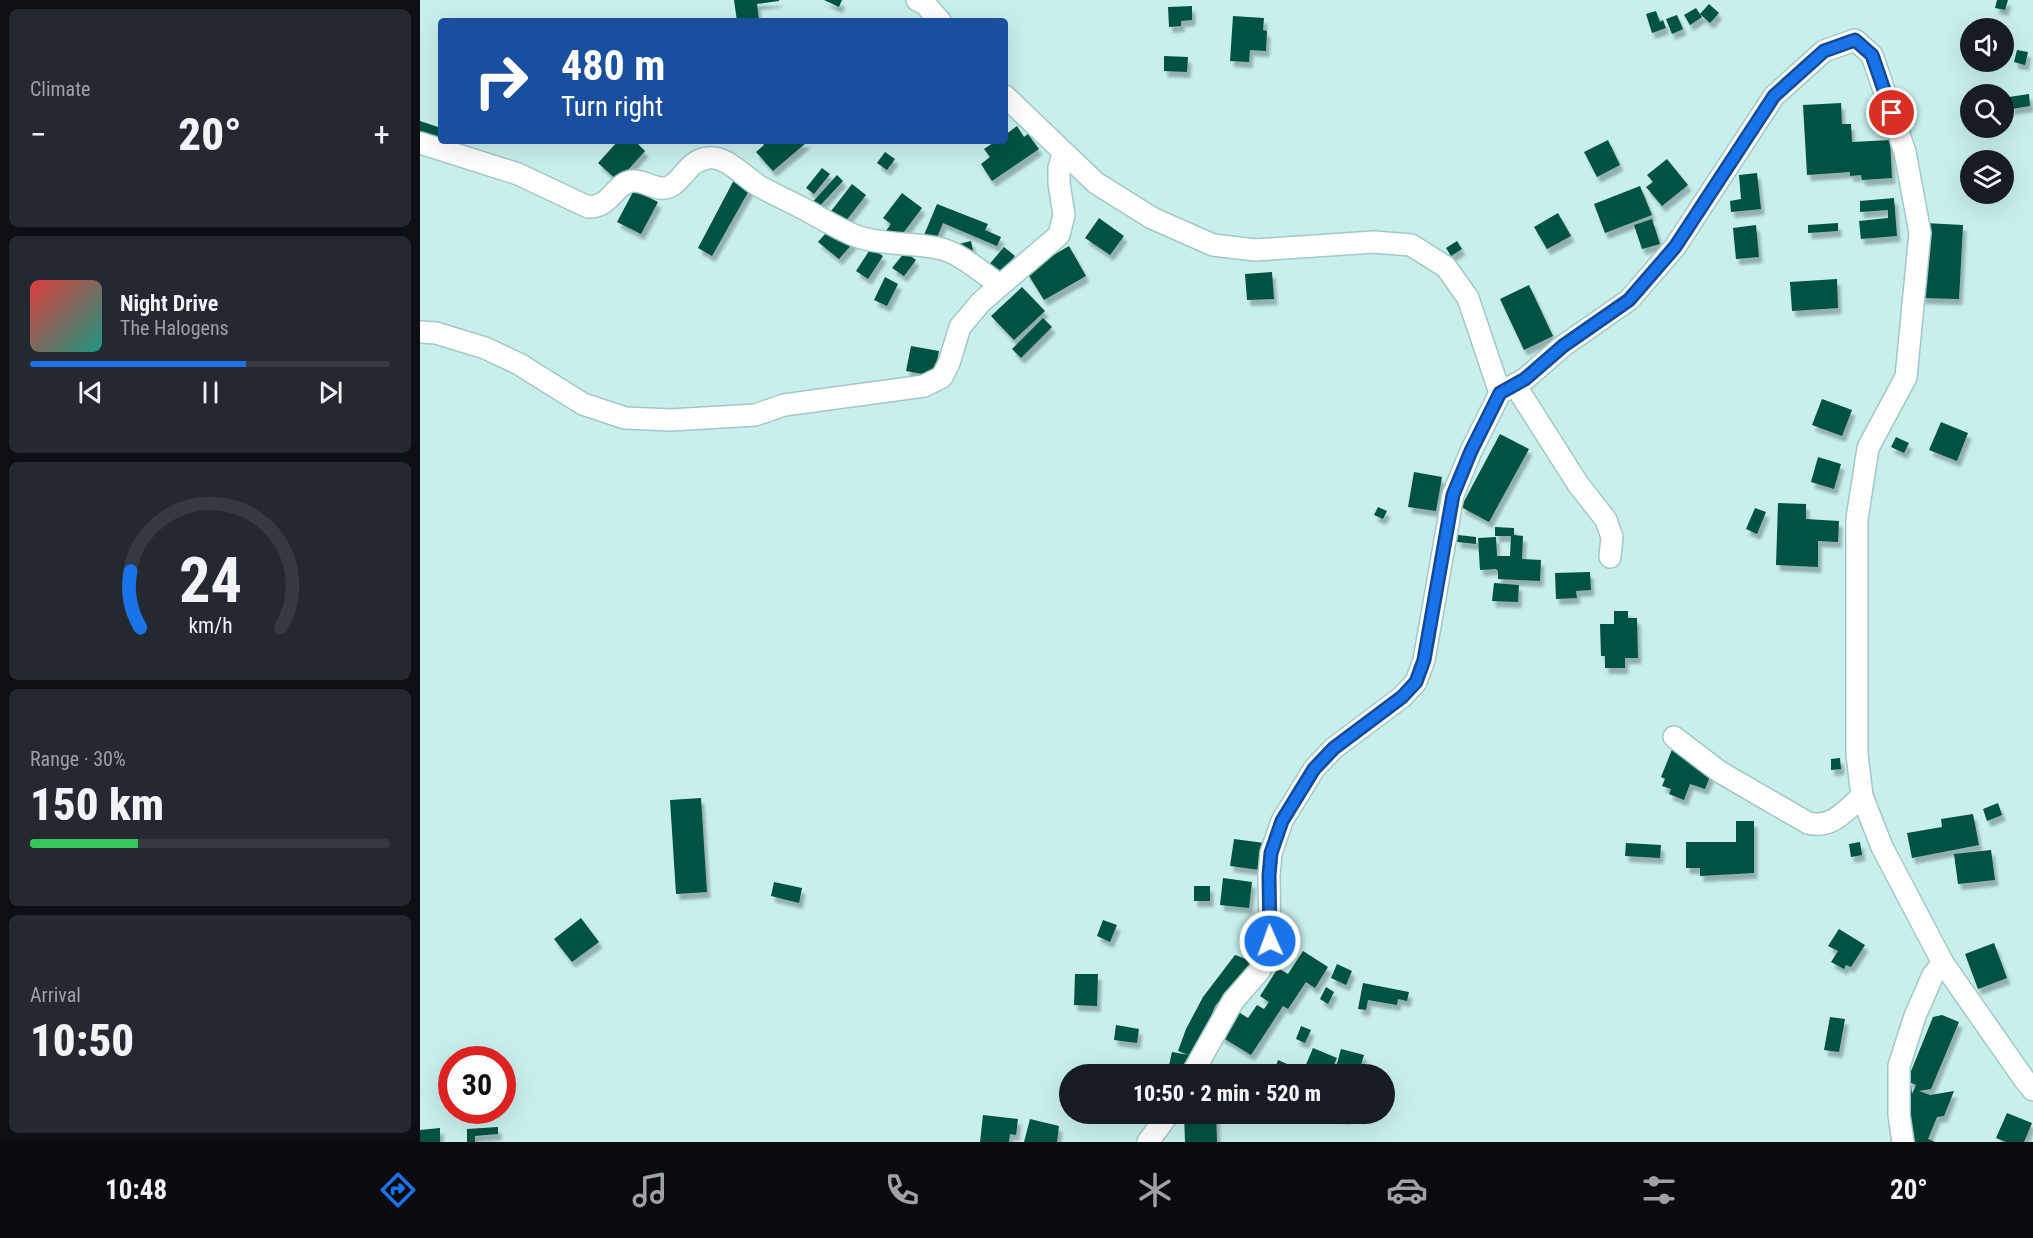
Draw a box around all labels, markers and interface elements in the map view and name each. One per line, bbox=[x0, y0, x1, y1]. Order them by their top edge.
map controls bbox=[1960, 18, 2014, 204]
button: sound bbox=[1960, 18, 2014, 72]
text: 480 m bbox=[561, 41, 666, 90]
icon: right bbox=[462, 42, 540, 120]
text: Climate bbox=[30, 77, 90, 101]
button: search bbox=[1960, 84, 2014, 138]
pin bbox=[1866, 87, 1917, 138]
text: Turn right bbox=[561, 91, 663, 123]
icon: arrive bbox=[1875, 96, 1908, 129]
text: 20° bbox=[178, 108, 242, 161]
text: − bbox=[30, 115, 47, 154]
text: + bbox=[374, 115, 390, 154]
button: layers bbox=[1960, 150, 2014, 204]
text: Night Drive bbox=[120, 291, 218, 316]
text: The Halogens bbox=[120, 316, 229, 340]
icon: previous bbox=[74, 376, 107, 409]
icon: pause bbox=[194, 376, 227, 409]
icon: next bbox=[314, 376, 347, 409]
text: 24 bbox=[178, 544, 242, 617]
text: km/h bbox=[188, 613, 232, 638]
text: Range · 30% bbox=[30, 747, 126, 771]
text: 150 km bbox=[30, 778, 164, 831]
position arrow bbox=[1238, 909, 1302, 973]
text: Arrival bbox=[30, 983, 81, 1007]
text: 10:50 bbox=[30, 1014, 134, 1067]
speed limit sign: 30 bbox=[438, 1046, 516, 1124]
text: 10:50 · 2 min · 520 m bbox=[1133, 1081, 1321, 1106]
icon: directions bbox=[377, 1169, 419, 1211]
icon: music bbox=[629, 1169, 671, 1211]
icon: phone bbox=[881, 1169, 923, 1211]
icon: climate bbox=[1134, 1169, 1176, 1211]
icon: car bbox=[1386, 1169, 1428, 1211]
icon: filters bbox=[1638, 1169, 1680, 1211]
text: 10:48 bbox=[105, 1174, 167, 1206]
text: 20° bbox=[1890, 1174, 1928, 1206]

